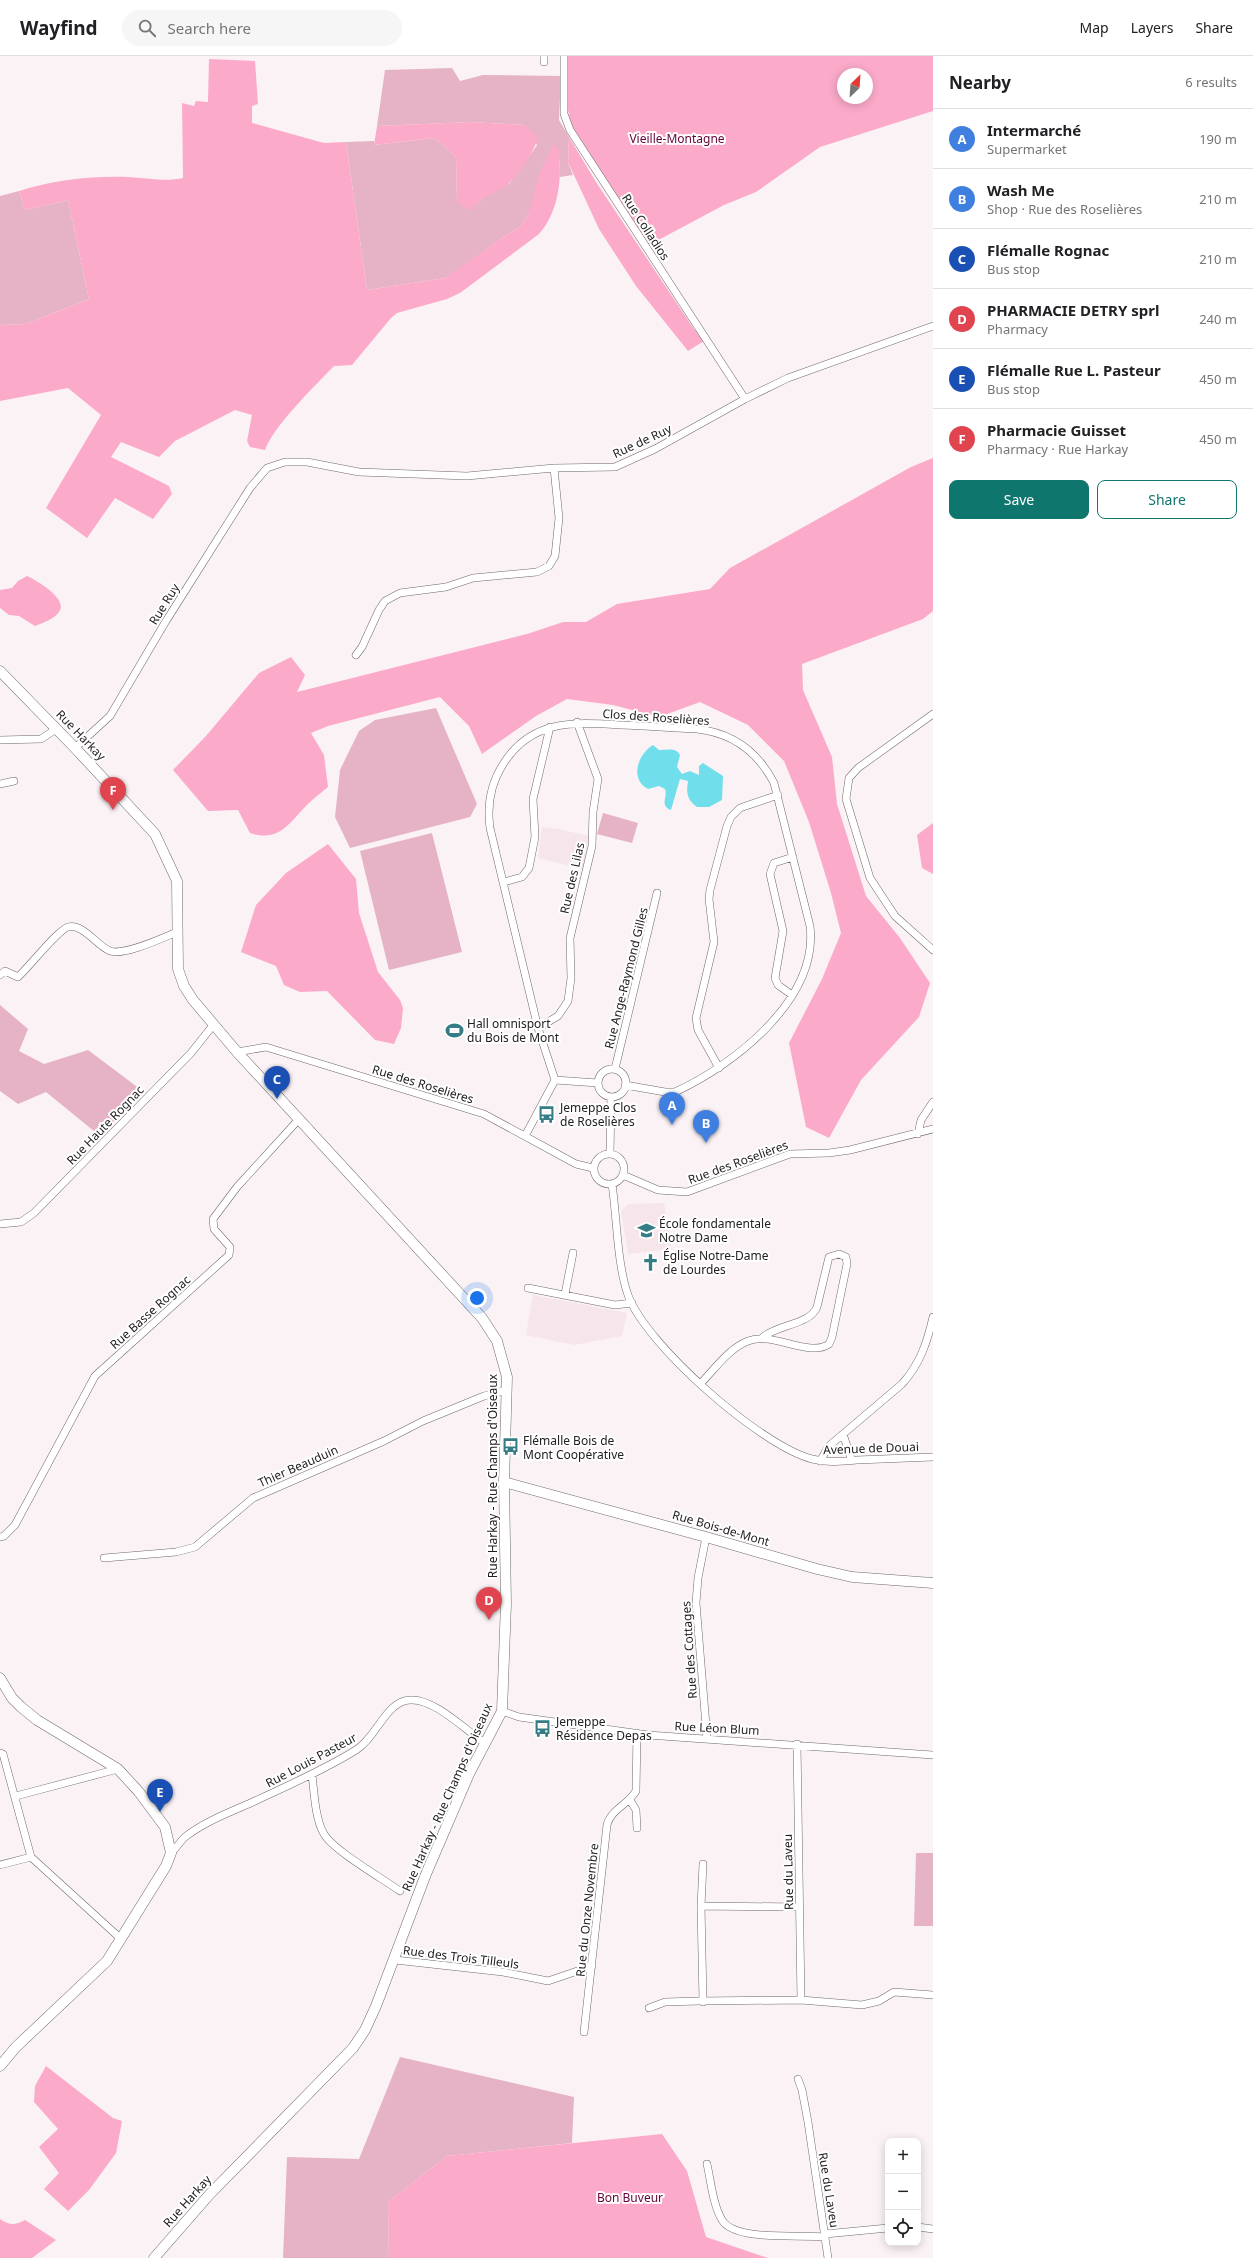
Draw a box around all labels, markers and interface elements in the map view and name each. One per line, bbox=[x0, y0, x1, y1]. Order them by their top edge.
search box bbox=[122, 10, 402, 46]
text: Wayfind bbox=[20, 15, 98, 41]
icon: search bbox=[136, 17, 158, 39]
text: Search here bbox=[168, 18, 251, 38]
text: Map bbox=[1080, 18, 1109, 37]
text: Layers bbox=[1131, 18, 1173, 37]
text: Share bbox=[1195, 18, 1233, 37]
north arrow bbox=[837, 68, 873, 104]
text: Nearby bbox=[949, 71, 1011, 94]
text: 6 results bbox=[1185, 73, 1237, 91]
text: Intermarché bbox=[987, 120, 1081, 140]
park label: Vieille-Montagne bbox=[629, 130, 725, 147]
text: A bbox=[958, 130, 967, 148]
text: 190 m bbox=[1199, 130, 1237, 148]
text: Supermarket bbox=[987, 140, 1067, 158]
text: Wash Me bbox=[987, 180, 1054, 200]
street label: Rue Colladios bbox=[618, 190, 674, 264]
text: B bbox=[958, 190, 966, 208]
text: 210 m bbox=[1199, 190, 1237, 208]
text: Shop · Rue des Roselières bbox=[987, 200, 1142, 218]
text: Flémalle Rognac bbox=[987, 240, 1109, 260]
text: C bbox=[958, 250, 966, 268]
text: 210 m bbox=[1199, 250, 1237, 268]
text: Bus stop bbox=[987, 260, 1040, 278]
text: PHARMACIE DETRY sprl bbox=[987, 300, 1159, 320]
text: D bbox=[957, 310, 967, 328]
text: 240 m bbox=[1199, 310, 1237, 328]
text: Pharmacy bbox=[987, 320, 1048, 338]
text: Flémalle Rue L. Pasteur bbox=[987, 360, 1161, 380]
text: E bbox=[958, 370, 966, 388]
text: 450 m bbox=[1199, 370, 1237, 388]
text: Bus stop bbox=[987, 380, 1040, 398]
street label: Rue de Ruy bbox=[610, 420, 675, 462]
text: Pharmacie Guisset bbox=[987, 420, 1126, 440]
text: F bbox=[958, 430, 966, 448]
text: 450 m bbox=[1199, 430, 1237, 448]
text: Pharmacy · Rue Harkay bbox=[987, 440, 1128, 458]
button: Save bbox=[949, 480, 1089, 519]
button: Share bbox=[1097, 480, 1237, 519]
street label: Rue Ruy bbox=[145, 579, 184, 628]
street label: Clos des Roselières bbox=[602, 705, 710, 729]
street label: Rue Harkay bbox=[52, 706, 110, 765]
pin: F bbox=[100, 777, 126, 810]
street label: Rue des Lilas bbox=[556, 840, 589, 915]
street label: Rue Ange-Raymond Gilles bbox=[600, 905, 652, 1050]
place label: Hall omnisport du Bois de Mont bbox=[467, 1015, 560, 1046]
sports icon: Hall omnisport du Bois de Mont bbox=[444, 1020, 464, 1040]
street label: Rue des Roselières bbox=[370, 1060, 476, 1108]
pin: C bbox=[264, 1066, 290, 1099]
street label: Rue Haute Rognac bbox=[63, 1082, 147, 1168]
pin: A bbox=[659, 1092, 685, 1125]
place label: Jemeppe Clos de Roselières bbox=[559, 1099, 637, 1130]
bus stop icon: Jemeppe Clos de Roselières bbox=[537, 1104, 557, 1124]
pin: B bbox=[693, 1110, 719, 1143]
street label: Rue des Roselières bbox=[686, 1136, 791, 1188]
place label: École fondamentale Notre Dame bbox=[659, 1215, 771, 1246]
school or university icon: École fondamentale Notre Dame bbox=[636, 1220, 656, 1240]
place label: Église Notre-Dame de Lourdes bbox=[663, 1247, 769, 1278]
church icon: Église Notre-Dame de Lourdes bbox=[640, 1252, 660, 1272]
street label: Rue Basse Rognac bbox=[106, 1271, 194, 1353]
your location bbox=[467, 1288, 487, 1308]
street label: Rue Harkay - Rue Champs d'Oiseaux bbox=[484, 1373, 501, 1578]
place label: Flémalle Bois de Mont Coopérative bbox=[523, 1432, 624, 1463]
bus stop icon: Flémalle Bois de Mont Coopérative bbox=[500, 1437, 520, 1457]
street label: Avenue de Douai bbox=[823, 1438, 919, 1458]
street label: Thier Beauduin bbox=[255, 1441, 341, 1491]
street label: Rue Bois-de-Mont bbox=[670, 1506, 772, 1550]
pin: D bbox=[476, 1587, 502, 1620]
street label: Rue des Cottages bbox=[677, 1600, 701, 1699]
street label: Rue Harkay - Rue Champs d'Oiseaux bbox=[398, 1700, 497, 1894]
place label: Jemeppe Résidence Depas bbox=[555, 1713, 652, 1744]
street label: Rue Léon Blum bbox=[674, 1717, 760, 1739]
bus stop icon: Jemeppe Résidence Depas bbox=[533, 1718, 553, 1738]
street label: Rue Louis Pasteur bbox=[262, 1729, 360, 1791]
pin: E bbox=[147, 1779, 173, 1812]
street label: Rue du Laveu bbox=[779, 1834, 797, 1910]
street label: Rue du Onze Novembre bbox=[572, 1842, 602, 1978]
street label: Rue des Trois Tilleuls bbox=[402, 1941, 520, 1973]
map controls bbox=[885, 2138, 921, 2246]
button: + bbox=[885, 2138, 921, 2174]
street label: Rue du Laveu bbox=[815, 2151, 843, 2229]
street label: Rue Harkay bbox=[159, 2171, 216, 2231]
button: − bbox=[885, 2174, 921, 2210]
park label: Bon Buveur bbox=[597, 2189, 663, 2206]
button: locate bbox=[885, 2210, 921, 2246]

